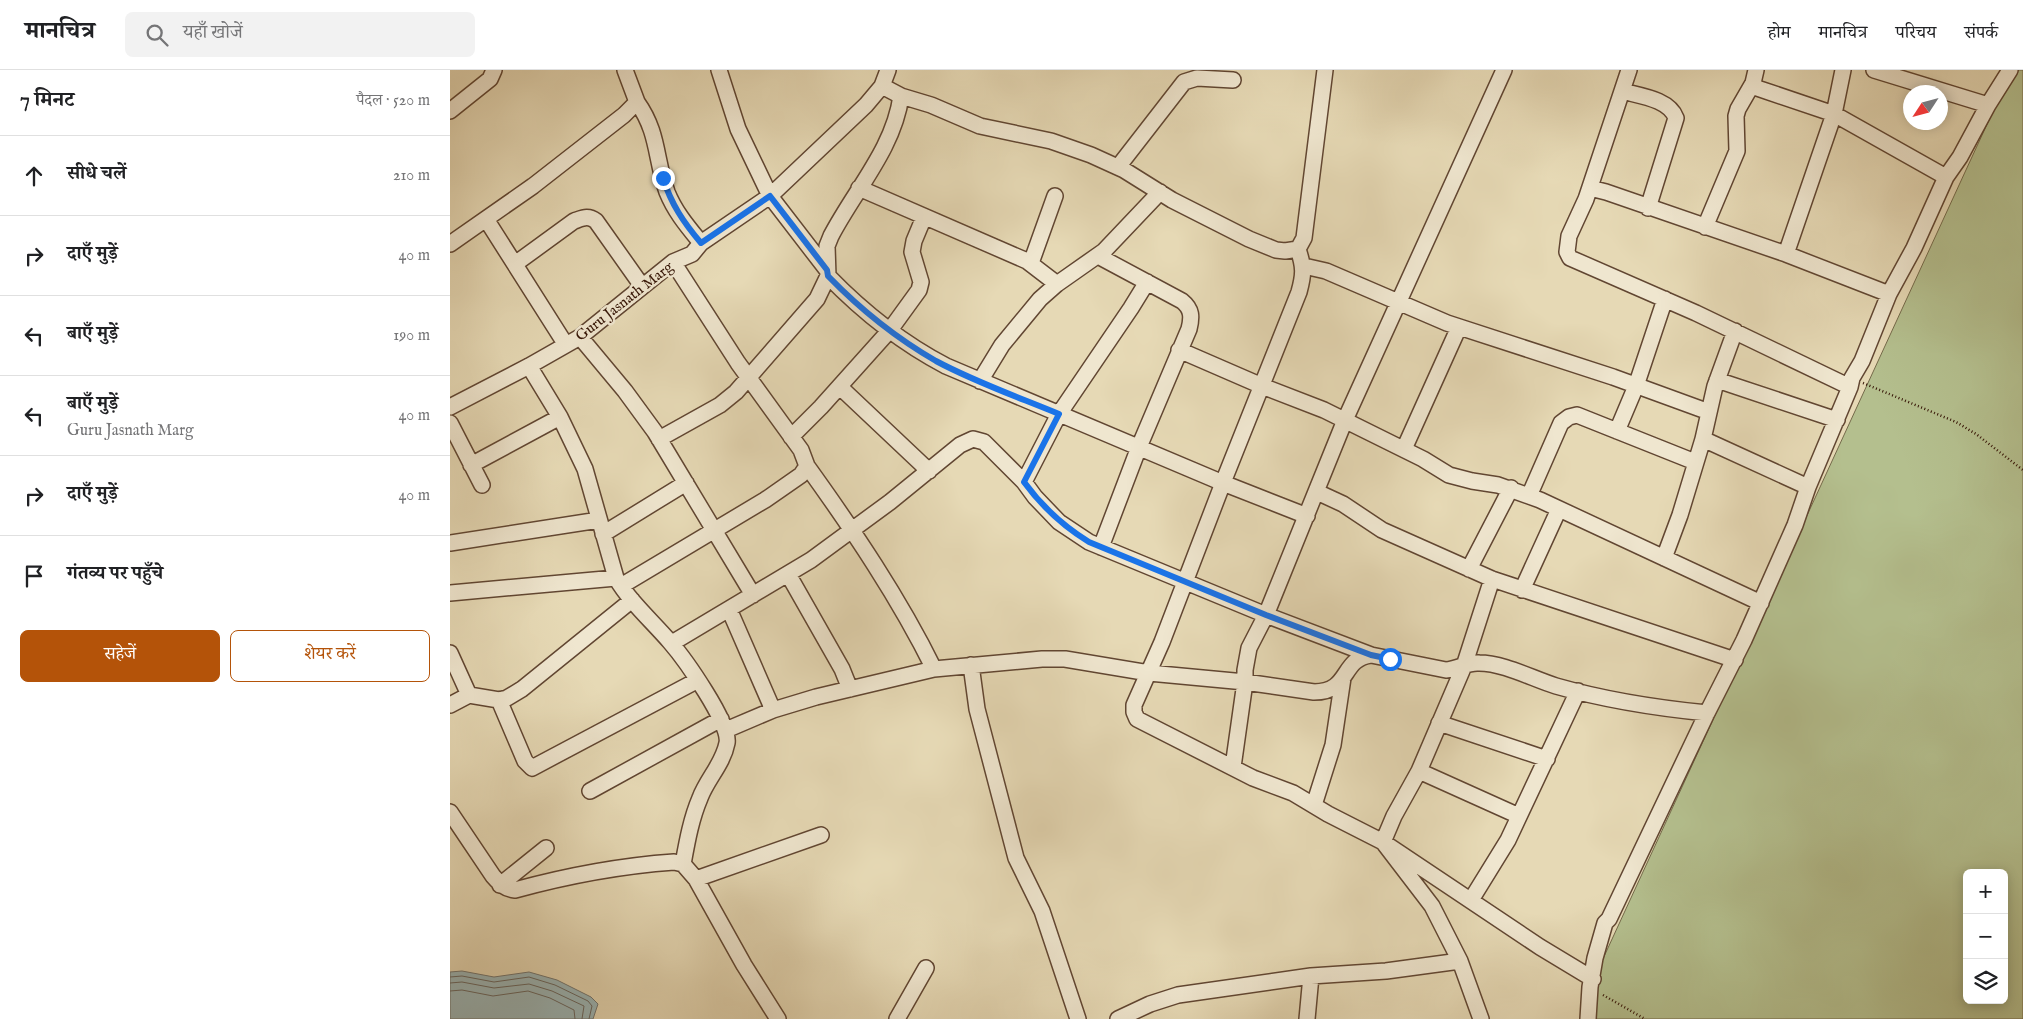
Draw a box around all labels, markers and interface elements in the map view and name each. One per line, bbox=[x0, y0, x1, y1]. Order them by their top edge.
search box bbox=[125, 12, 475, 57]
text: मानचित्र bbox=[25, 16, 95, 47]
icon: search bbox=[143, 21, 171, 49]
text: यहाँ खोजें bbox=[183, 21, 243, 45]
text: होम bbox=[1768, 22, 1791, 45]
text: मानचित्र bbox=[1819, 22, 1867, 45]
text: परिचय bbox=[1895, 22, 1936, 45]
text: संपर्क bbox=[1964, 22, 1998, 45]
north arrow bbox=[1903, 85, 1948, 130]
text: 7 मिनट bbox=[20, 87, 74, 114]
text: पैदल · 520 m bbox=[356, 91, 430, 111]
icon: ahead bbox=[20, 162, 48, 190]
text: सीधे चलें bbox=[67, 162, 126, 186]
text: 210 m bbox=[393, 166, 430, 186]
route end bbox=[652, 167, 675, 190]
icon: right bbox=[20, 242, 48, 270]
text: दाएँ मुड़ें bbox=[67, 242, 118, 266]
text: 40 m bbox=[398, 246, 430, 266]
street label: Guru Jasnath Marg bbox=[572, 257, 678, 345]
icon: left bbox=[20, 322, 48, 350]
text: बाएँ मुड़ें bbox=[67, 322, 118, 346]
text: 190 m bbox=[393, 326, 430, 346]
text: बाएँ मुड़ें bbox=[67, 392, 118, 416]
icon: left bbox=[20, 402, 48, 430]
text: 40 m bbox=[398, 406, 430, 426]
text: Guru Jasnath Marg bbox=[67, 421, 194, 441]
icon: right bbox=[20, 482, 48, 510]
text: दाएँ मुड़ें bbox=[67, 482, 118, 506]
text: 40 m bbox=[398, 486, 430, 506]
icon: arrive bbox=[20, 562, 48, 590]
text: गंतव्य पर पहुँचे bbox=[67, 562, 163, 586]
button: सहेजें bbox=[20, 630, 220, 682]
button: शेयर करें bbox=[230, 630, 430, 682]
route start bbox=[1379, 648, 1402, 671]
map controls bbox=[1963, 869, 2008, 1004]
button: + bbox=[1963, 869, 2008, 914]
button: − bbox=[1963, 914, 2008, 959]
button: layers bbox=[1963, 959, 2008, 1004]

